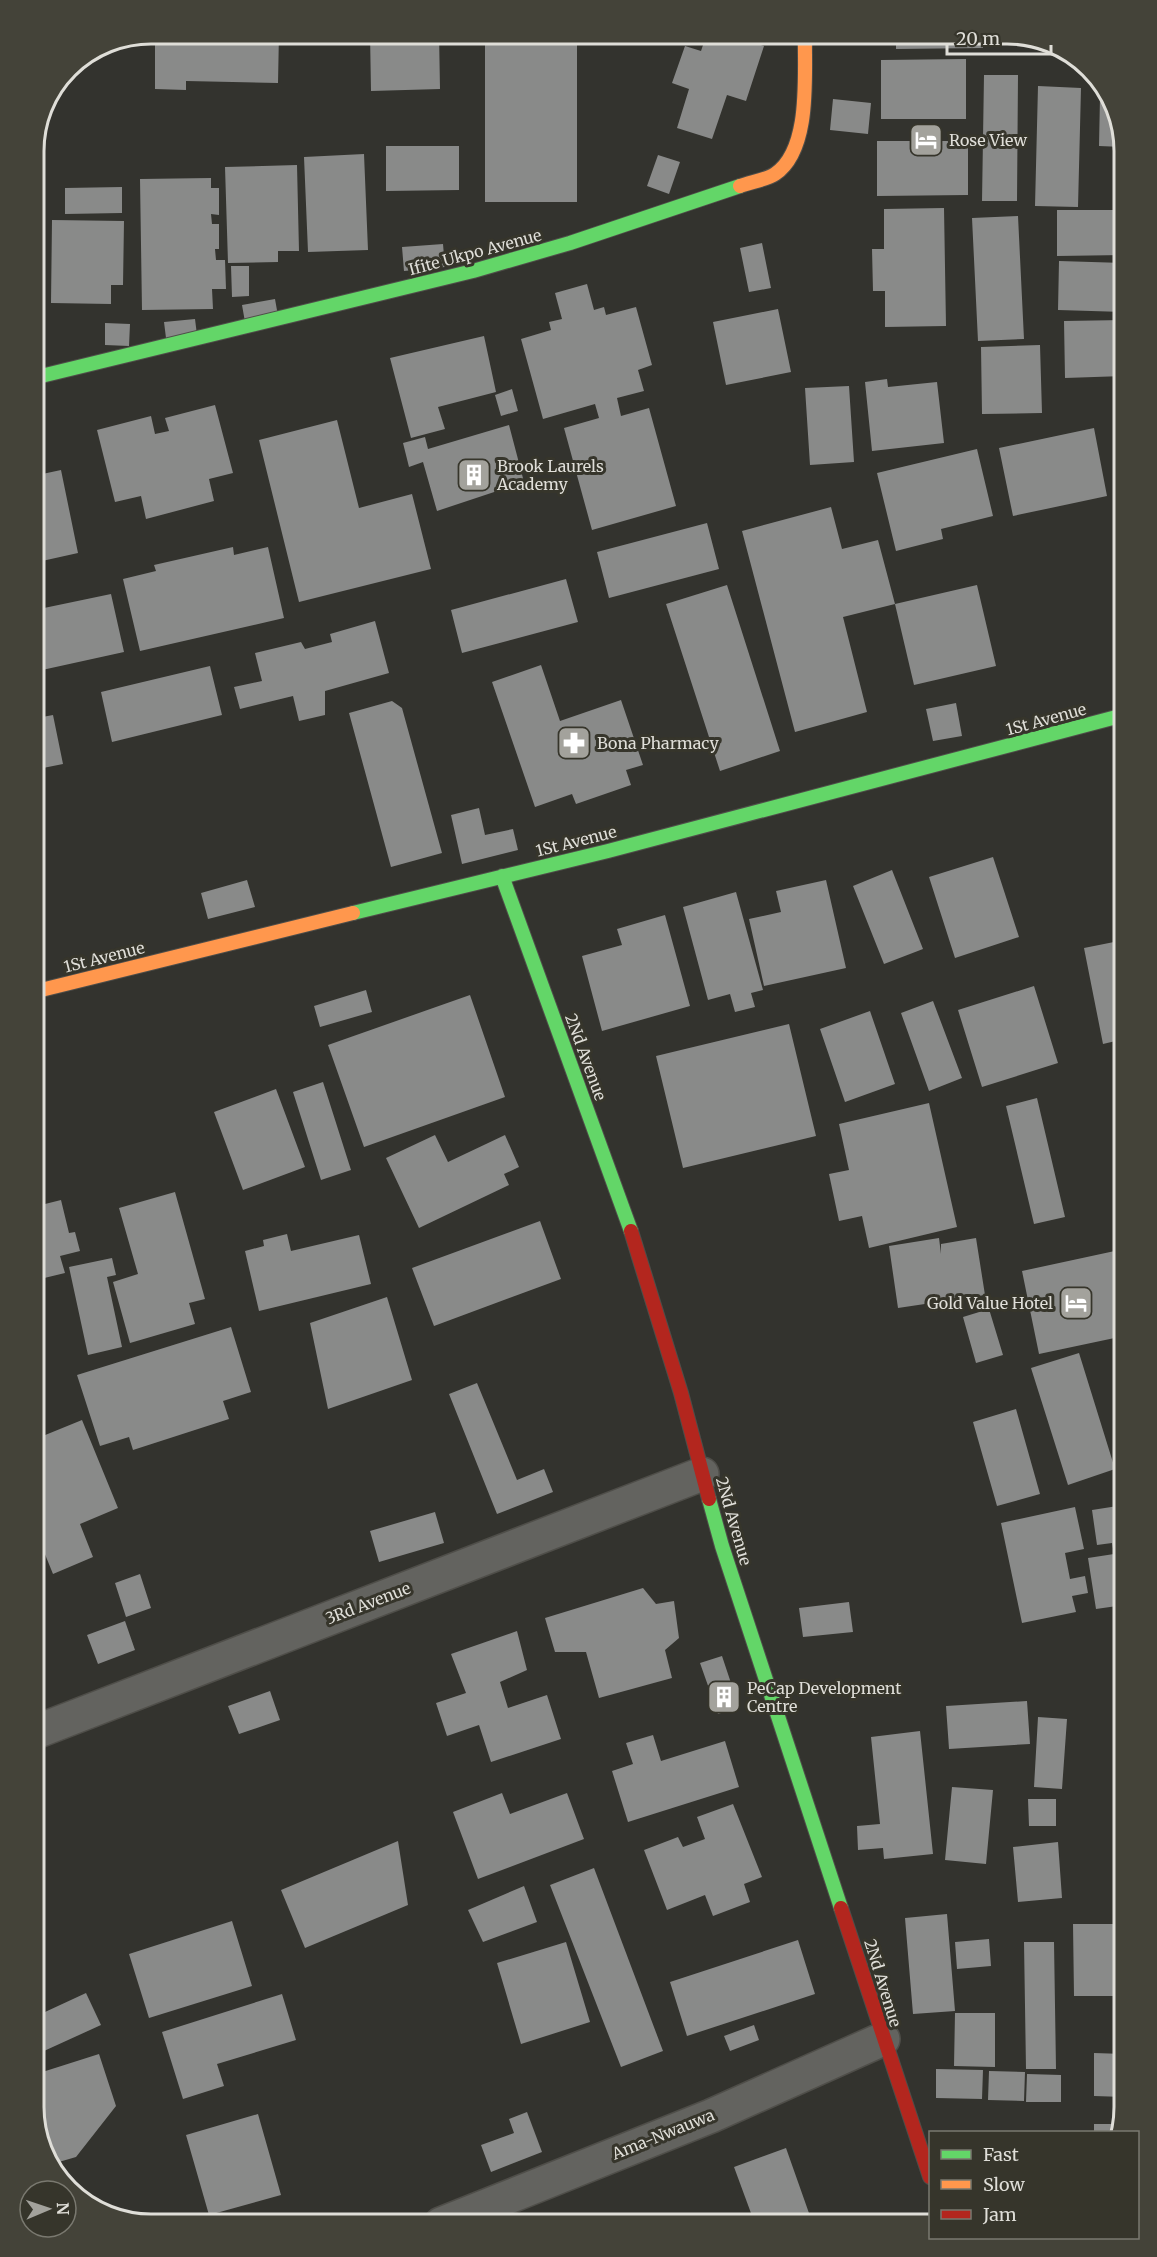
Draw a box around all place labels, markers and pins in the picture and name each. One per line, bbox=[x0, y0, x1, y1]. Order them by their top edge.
hotel icon: Rose View bbox=[908, 122, 944, 158]
place label: Rose View bbox=[949, 130, 1028, 150]
place label: Brook Laurels Academy bbox=[496, 456, 604, 494]
building icon: Brook Laurels Academy bbox=[456, 457, 492, 493]
pharmacy icon: Bona Pharmacy bbox=[556, 725, 592, 761]
place label: Bona Pharmacy bbox=[597, 733, 720, 753]
hotel icon: Gold Value Hotel bbox=[1058, 1285, 1094, 1321]
place label: Gold Value Hotel bbox=[927, 1293, 1053, 1313]
place label: PeCap Development Centre bbox=[747, 1678, 902, 1716]
building icon: PeCap Development Centre bbox=[706, 1679, 742, 1715]

